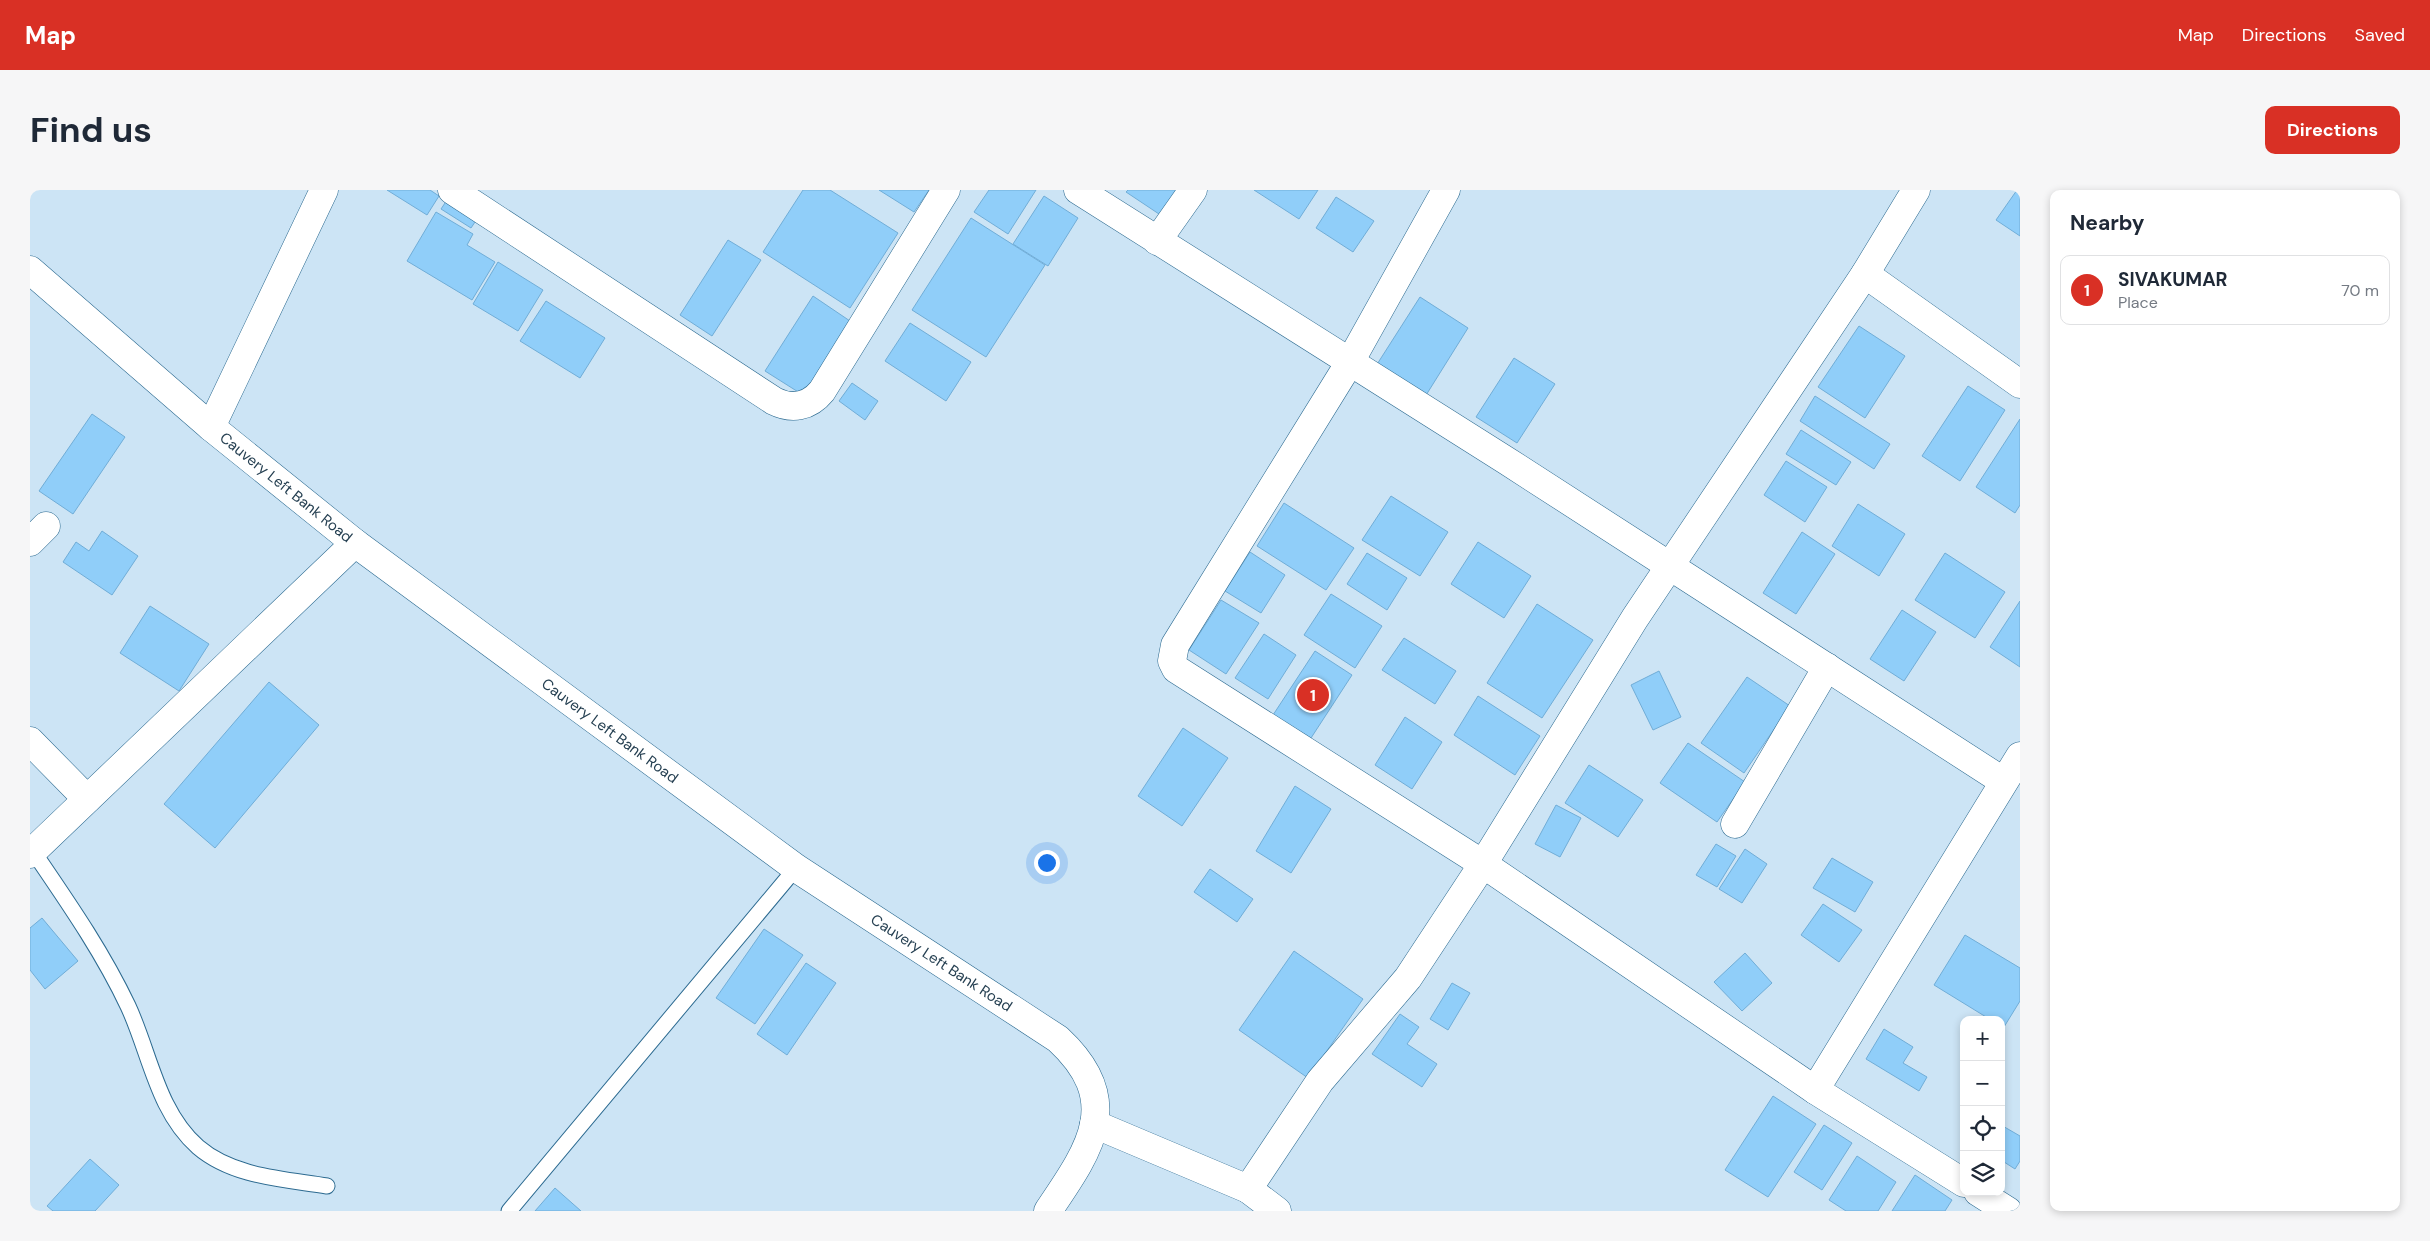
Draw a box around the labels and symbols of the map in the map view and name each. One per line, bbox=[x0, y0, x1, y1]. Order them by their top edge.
street label: Cauvery Left Bank Road bbox=[216, 428, 357, 547]
street label: Cauvery Left Bank Road bbox=[537, 674, 682, 788]
pin: 1 bbox=[1297, 676, 1329, 714]
your location bbox=[1034, 850, 1060, 876]
street label: Cauvery Left Bank Road bbox=[867, 909, 1016, 1016]

